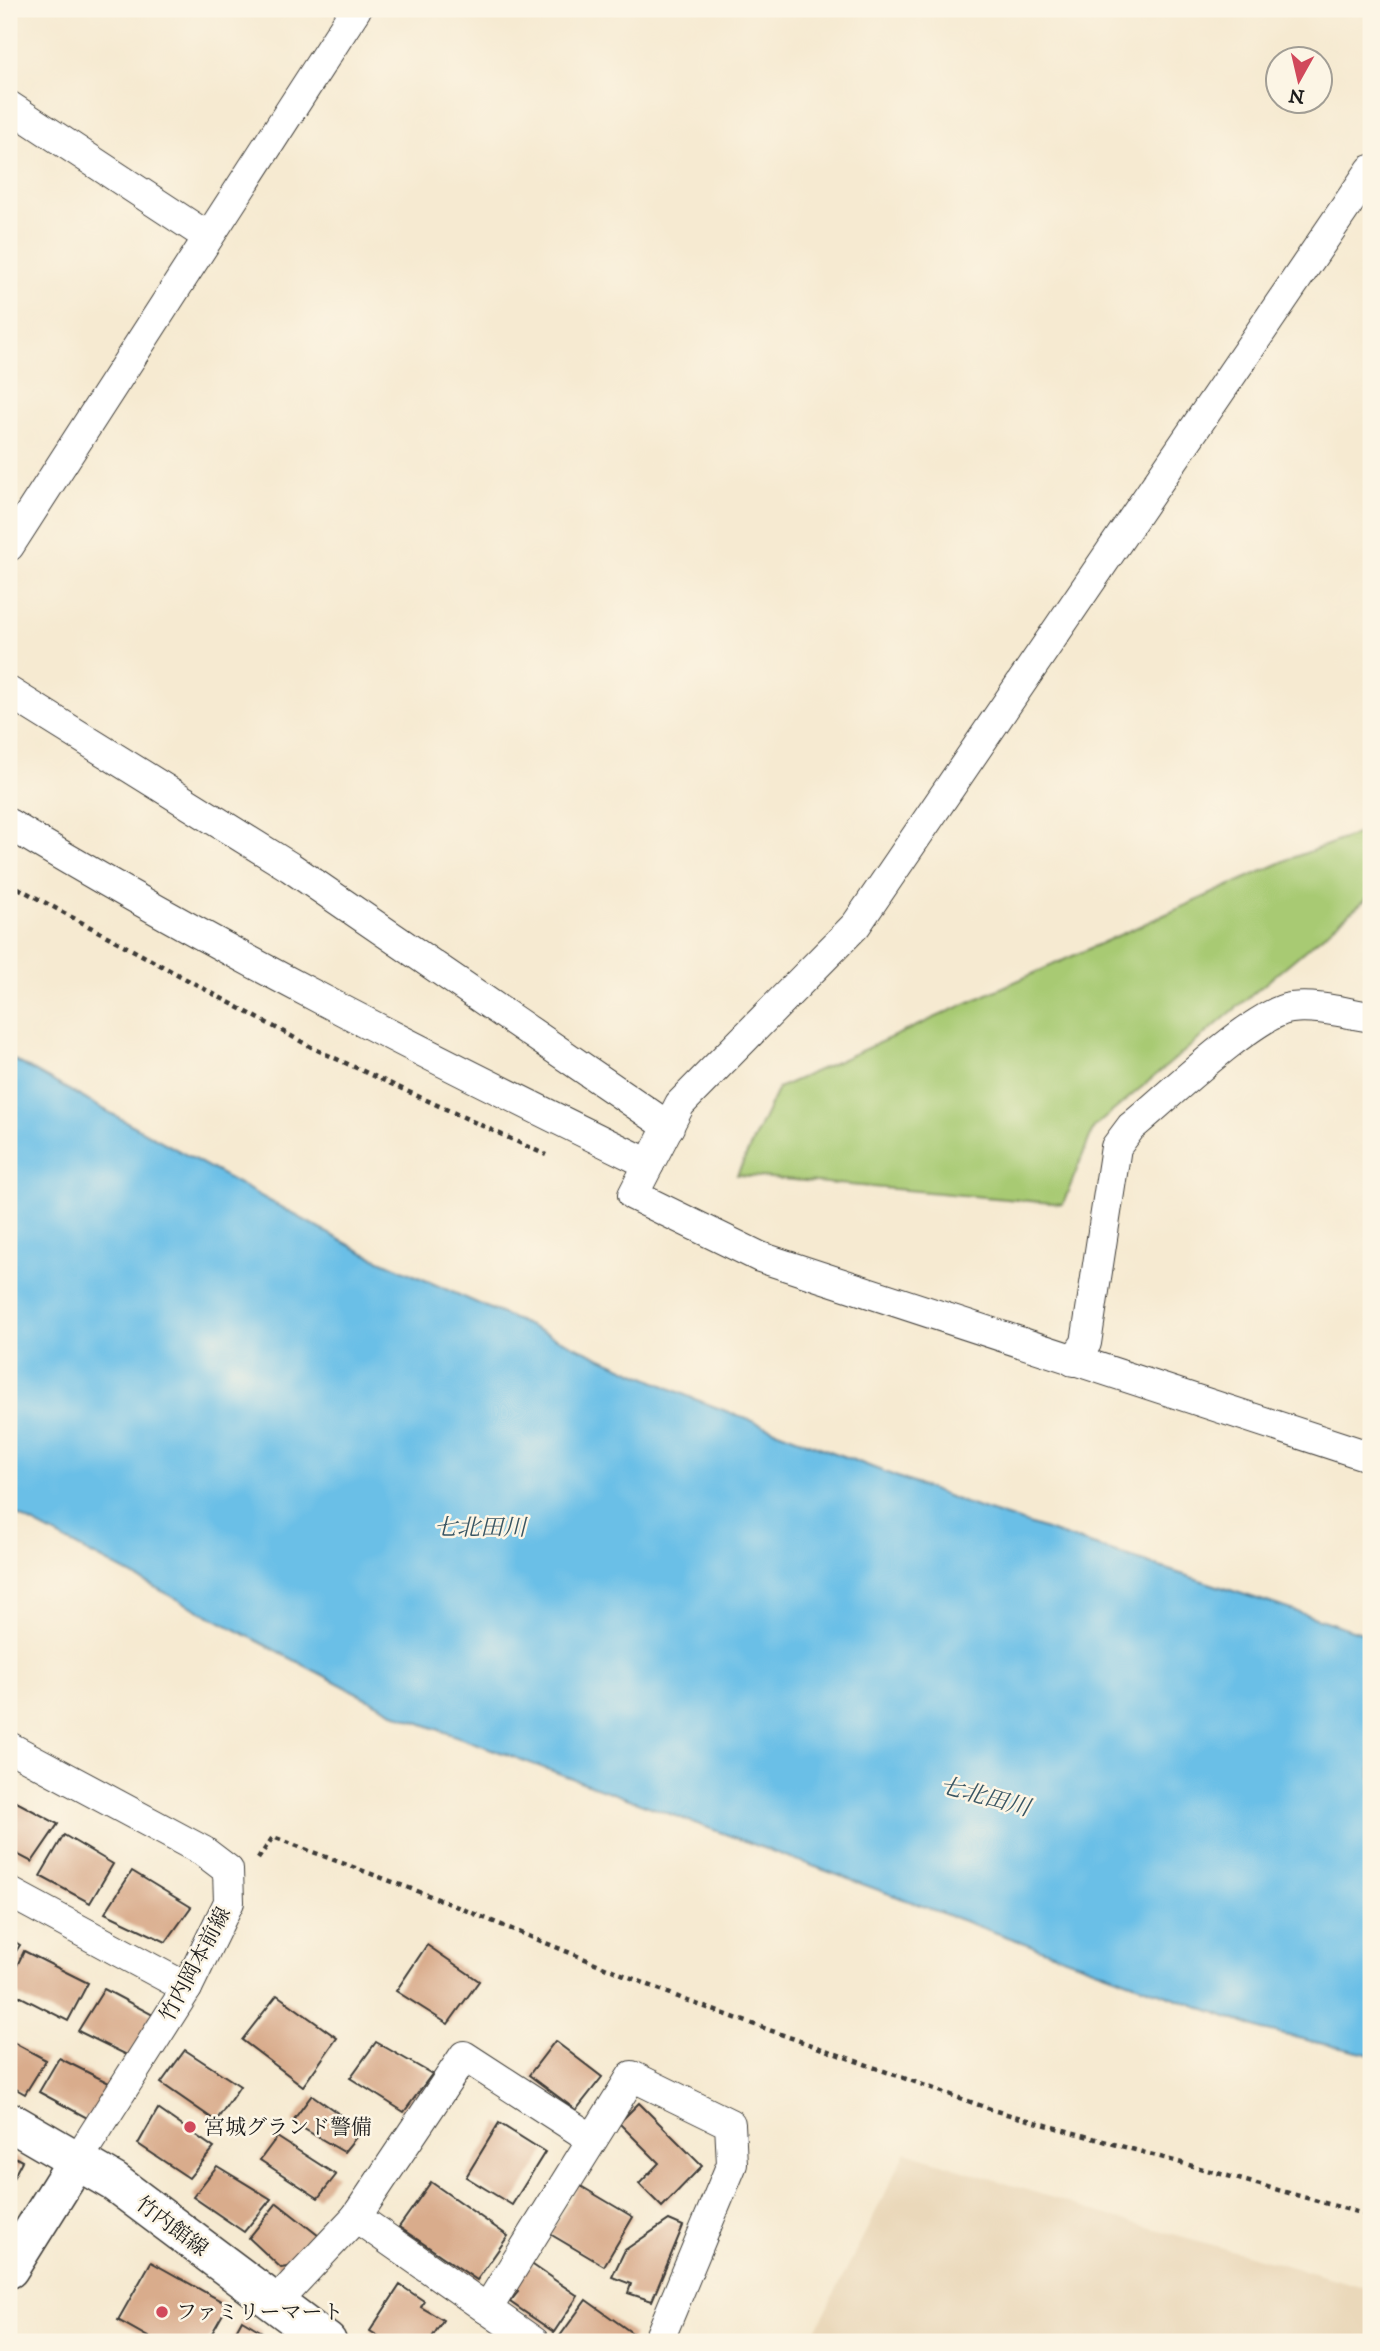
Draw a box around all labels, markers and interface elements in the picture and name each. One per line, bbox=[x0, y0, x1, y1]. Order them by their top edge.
north arrow bbox=[1264, 46, 1334, 116]
text: N bbox=[1287, 83, 1306, 108]
water label: 七北田川 bbox=[434, 1514, 529, 1543]
water label: 七北田川 bbox=[936, 1772, 1036, 1824]
street label: 竹内岡本前線 bbox=[155, 1903, 237, 2026]
place label: 宮城グランド警備 bbox=[204, 2115, 372, 2141]
marker: 宮城グランド警備 bbox=[182, 2119, 198, 2135]
street label: 竹内館線 bbox=[130, 2191, 213, 2262]
place label: ファミリーマート bbox=[176, 2300, 344, 2326]
marker: ファミリーマート bbox=[154, 2304, 170, 2320]

